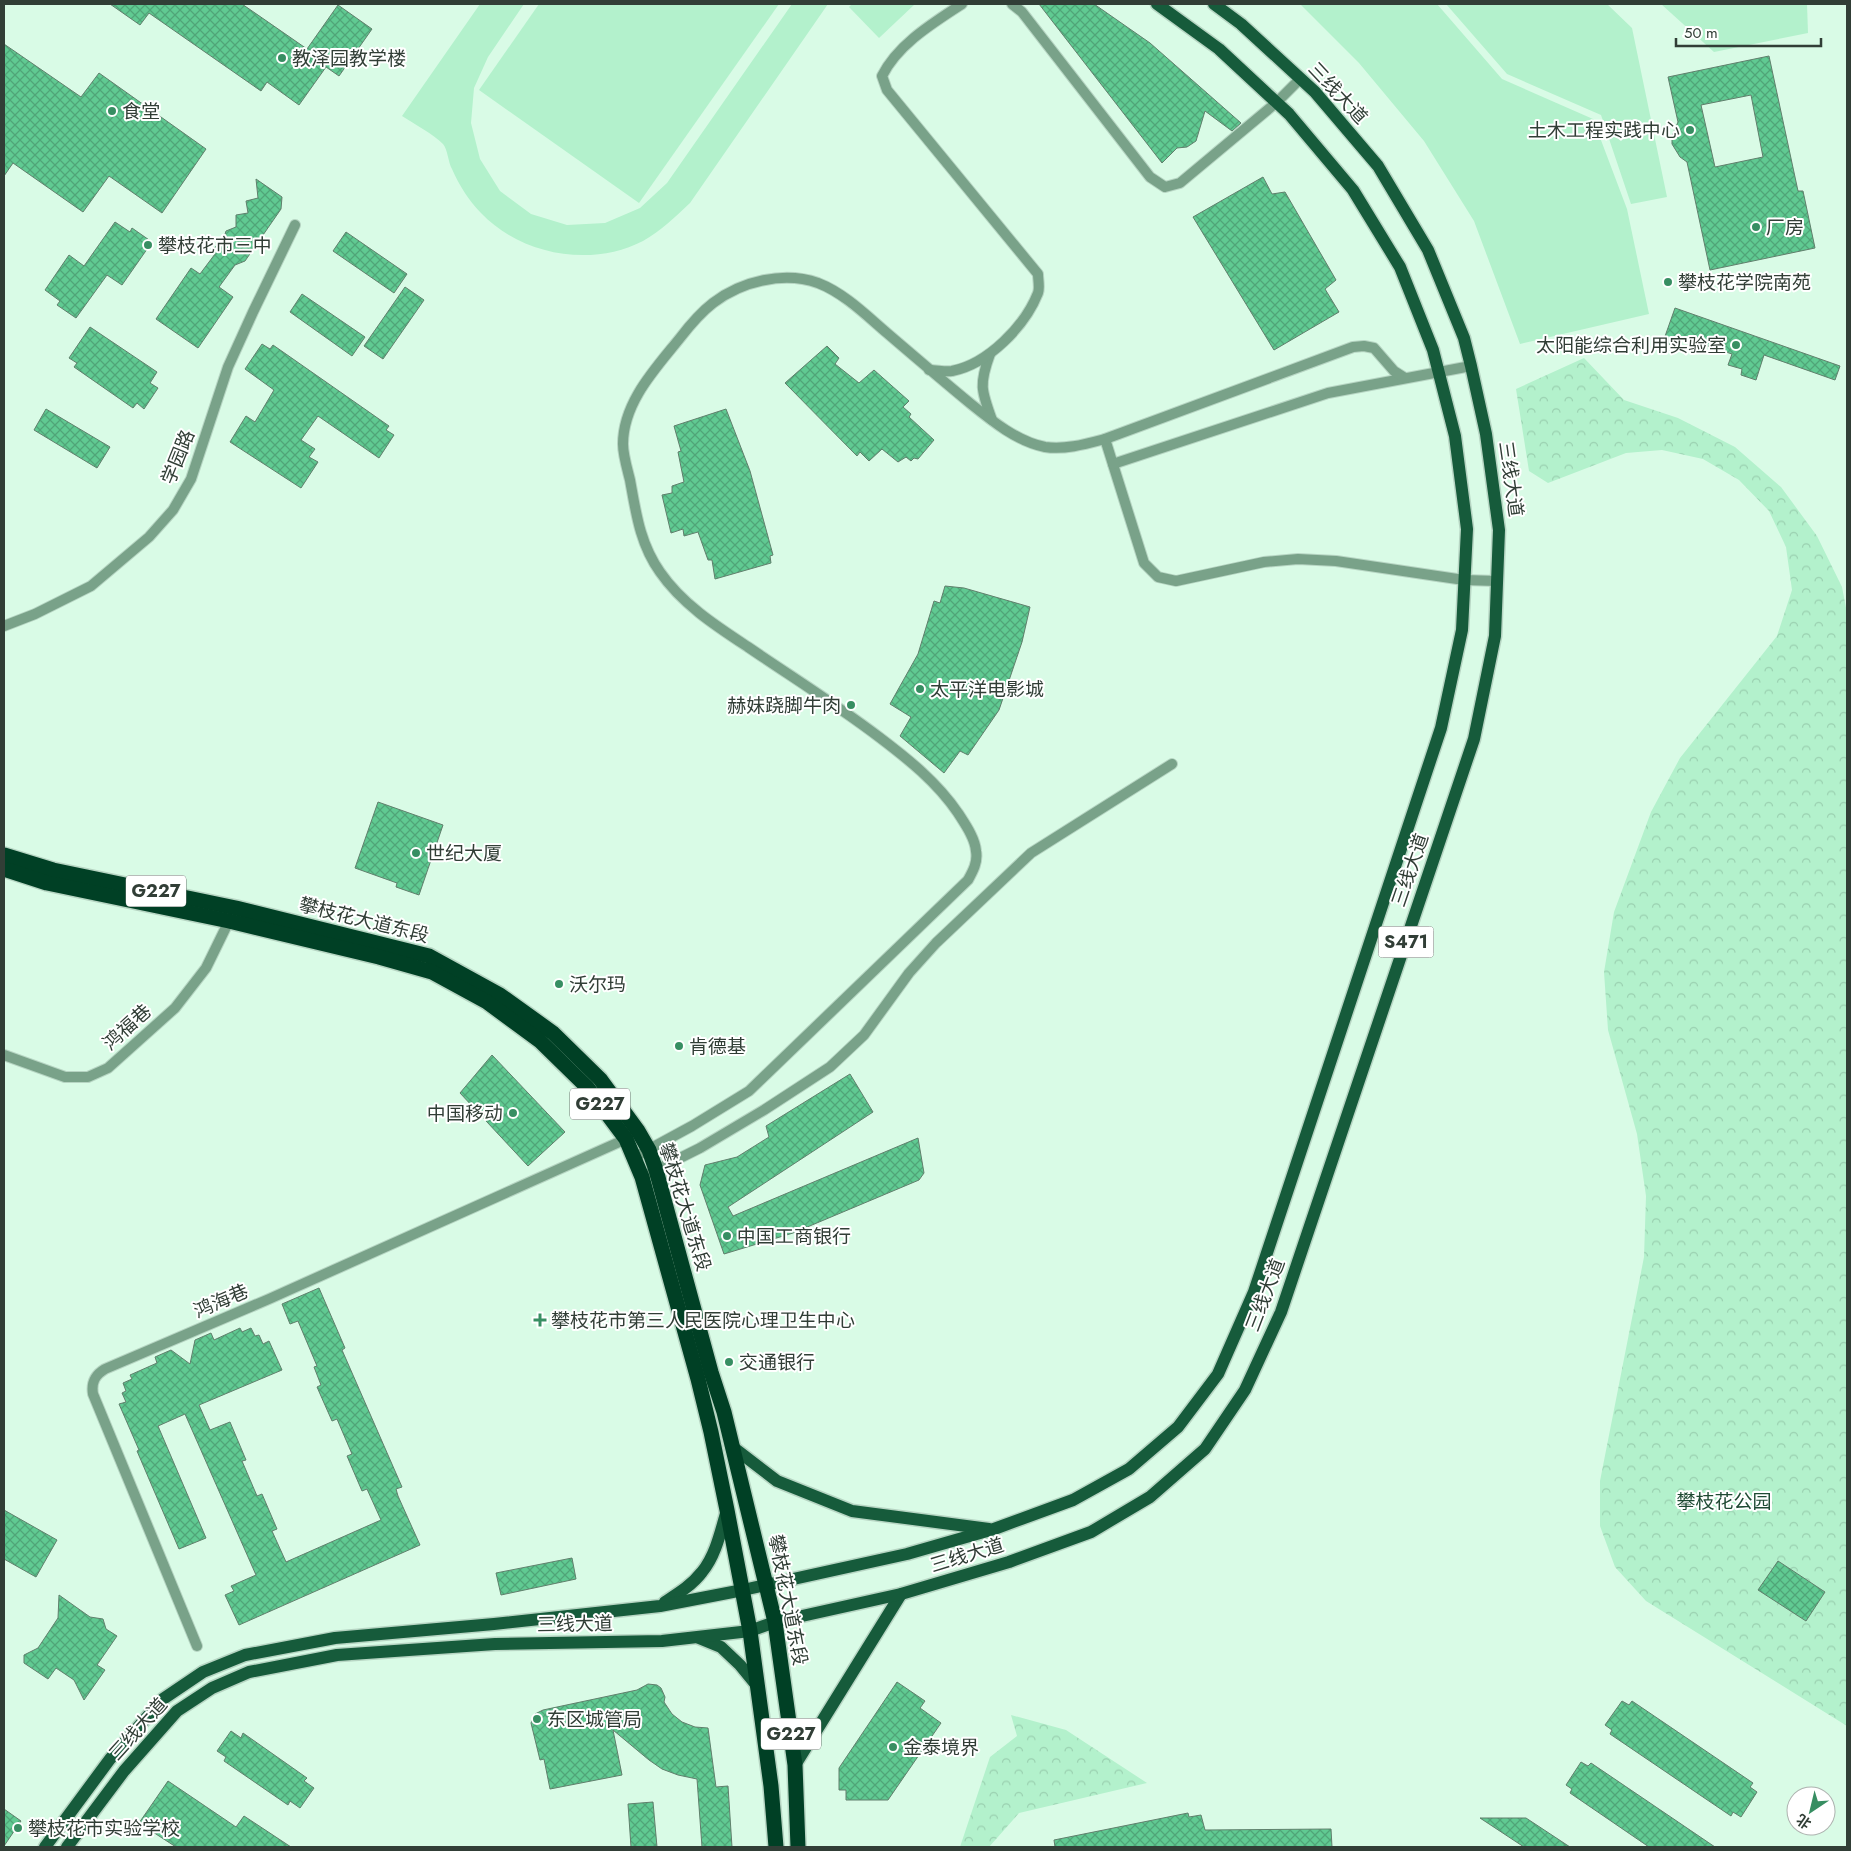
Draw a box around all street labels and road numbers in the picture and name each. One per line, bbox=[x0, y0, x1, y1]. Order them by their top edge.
street label: 三线大道 bbox=[1302, 56, 1374, 130]
street label: 学园路 bbox=[155, 426, 201, 488]
street label: 三线大道 bbox=[1492, 439, 1530, 519]
street label: 三线大道 bbox=[1385, 830, 1435, 910]
road number: G227 bbox=[126, 876, 186, 906]
street label: 攀枝花大道东段 bbox=[296, 891, 432, 949]
road number: S471 bbox=[1378, 926, 1434, 958]
street label: 鸿福巷 bbox=[97, 998, 157, 1056]
road number: G227 bbox=[570, 1088, 630, 1120]
street label: 攀枝花大道东段 bbox=[653, 1139, 717, 1275]
street label: 三线大道 bbox=[1239, 1255, 1291, 1335]
street label: 鸿海巷 bbox=[189, 1277, 253, 1325]
street label: 三线大道 bbox=[927, 1531, 1007, 1579]
street label: 攀枝花大道东段 bbox=[762, 1532, 814, 1668]
street label: 三线大道 bbox=[537, 1610, 613, 1638]
street label: 三线大道 bbox=[103, 1692, 173, 1766]
road number: G227 bbox=[761, 1718, 821, 1750]

